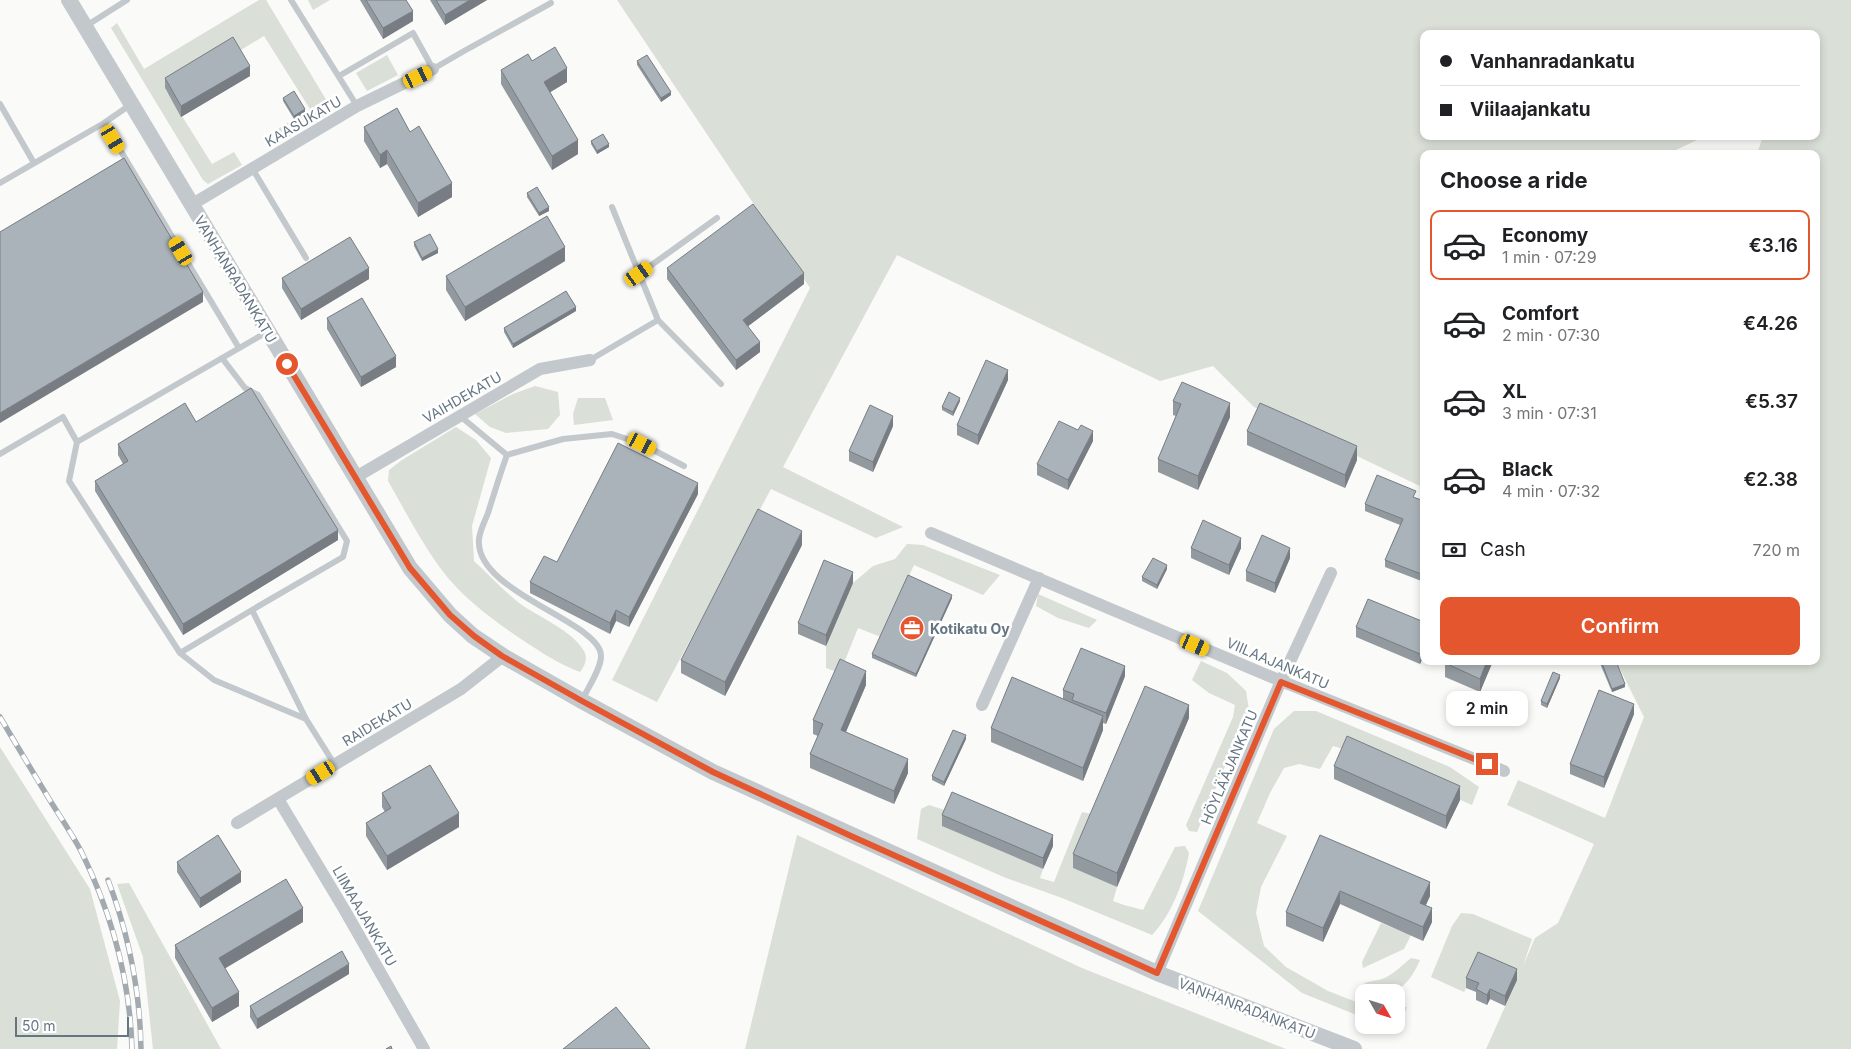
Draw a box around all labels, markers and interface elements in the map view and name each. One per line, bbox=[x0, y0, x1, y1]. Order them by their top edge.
text: Vanhanradankatu bbox=[1470, 50, 1635, 73]
car bbox=[401, 64, 434, 90]
street label: KAASUKATU bbox=[262, 92, 344, 150]
text: Viilaajankatu bbox=[1470, 98, 1591, 121]
car bbox=[98, 122, 127, 156]
text: Choose a ride bbox=[1440, 167, 1588, 193]
street label: VANHANRADANKATU bbox=[191, 212, 281, 346]
icon: car bbox=[1442, 223, 1487, 268]
text: Economy bbox=[1502, 224, 1588, 247]
car bbox=[166, 234, 195, 268]
text: €3.16 bbox=[1749, 234, 1798, 257]
text: 1 min · 07:29 bbox=[1502, 247, 1597, 267]
car bbox=[622, 259, 655, 289]
icon: car bbox=[1442, 301, 1487, 346]
text: Comfort bbox=[1502, 302, 1579, 325]
text: €4.26 bbox=[1743, 312, 1798, 335]
text: 2 min · 07:30 bbox=[1502, 325, 1600, 345]
route start bbox=[276, 353, 298, 375]
street label: VAIHDEKATU bbox=[419, 368, 505, 426]
icon: car bbox=[1442, 379, 1487, 424]
text: XL bbox=[1502, 380, 1527, 403]
text: €5.37 bbox=[1745, 390, 1798, 413]
text: 3 min · 07:31 bbox=[1502, 403, 1597, 423]
car bbox=[625, 431, 658, 457]
icon: car bbox=[1442, 457, 1487, 502]
text: Black bbox=[1502, 458, 1553, 481]
text: €2.38 bbox=[1743, 468, 1798, 491]
text: 4 min · 07:32 bbox=[1502, 481, 1600, 501]
icon: cash bbox=[1440, 536, 1468, 564]
text: Cash bbox=[1480, 538, 1526, 561]
text: 720 m bbox=[1753, 540, 1800, 560]
button: Confirm bbox=[1440, 597, 1800, 655]
office icon: Kotikatu Oy bbox=[899, 615, 925, 641]
place label: Kotikatu Oy bbox=[930, 620, 1010, 637]
car bbox=[1178, 632, 1211, 658]
street label: VIILAAJANKATU bbox=[1224, 634, 1332, 692]
callout: 2 min bbox=[1446, 692, 1528, 726]
street label: RAIDEKATU bbox=[339, 695, 415, 749]
text: 2 min bbox=[1466, 698, 1508, 718]
street label: HÖYLÄÄJANKATU bbox=[1197, 707, 1261, 827]
route end bbox=[1476, 753, 1498, 775]
car bbox=[304, 759, 337, 787]
street label: LIIMAAJANKATU bbox=[329, 863, 401, 969]
street label: VANHANRADANKATU bbox=[1176, 974, 1318, 1042]
north arrow bbox=[1355, 984, 1405, 1034]
map controls bbox=[1355, 984, 1405, 1034]
scale bar bbox=[15, 1014, 129, 1037]
text: 50 m bbox=[22, 1017, 56, 1034]

